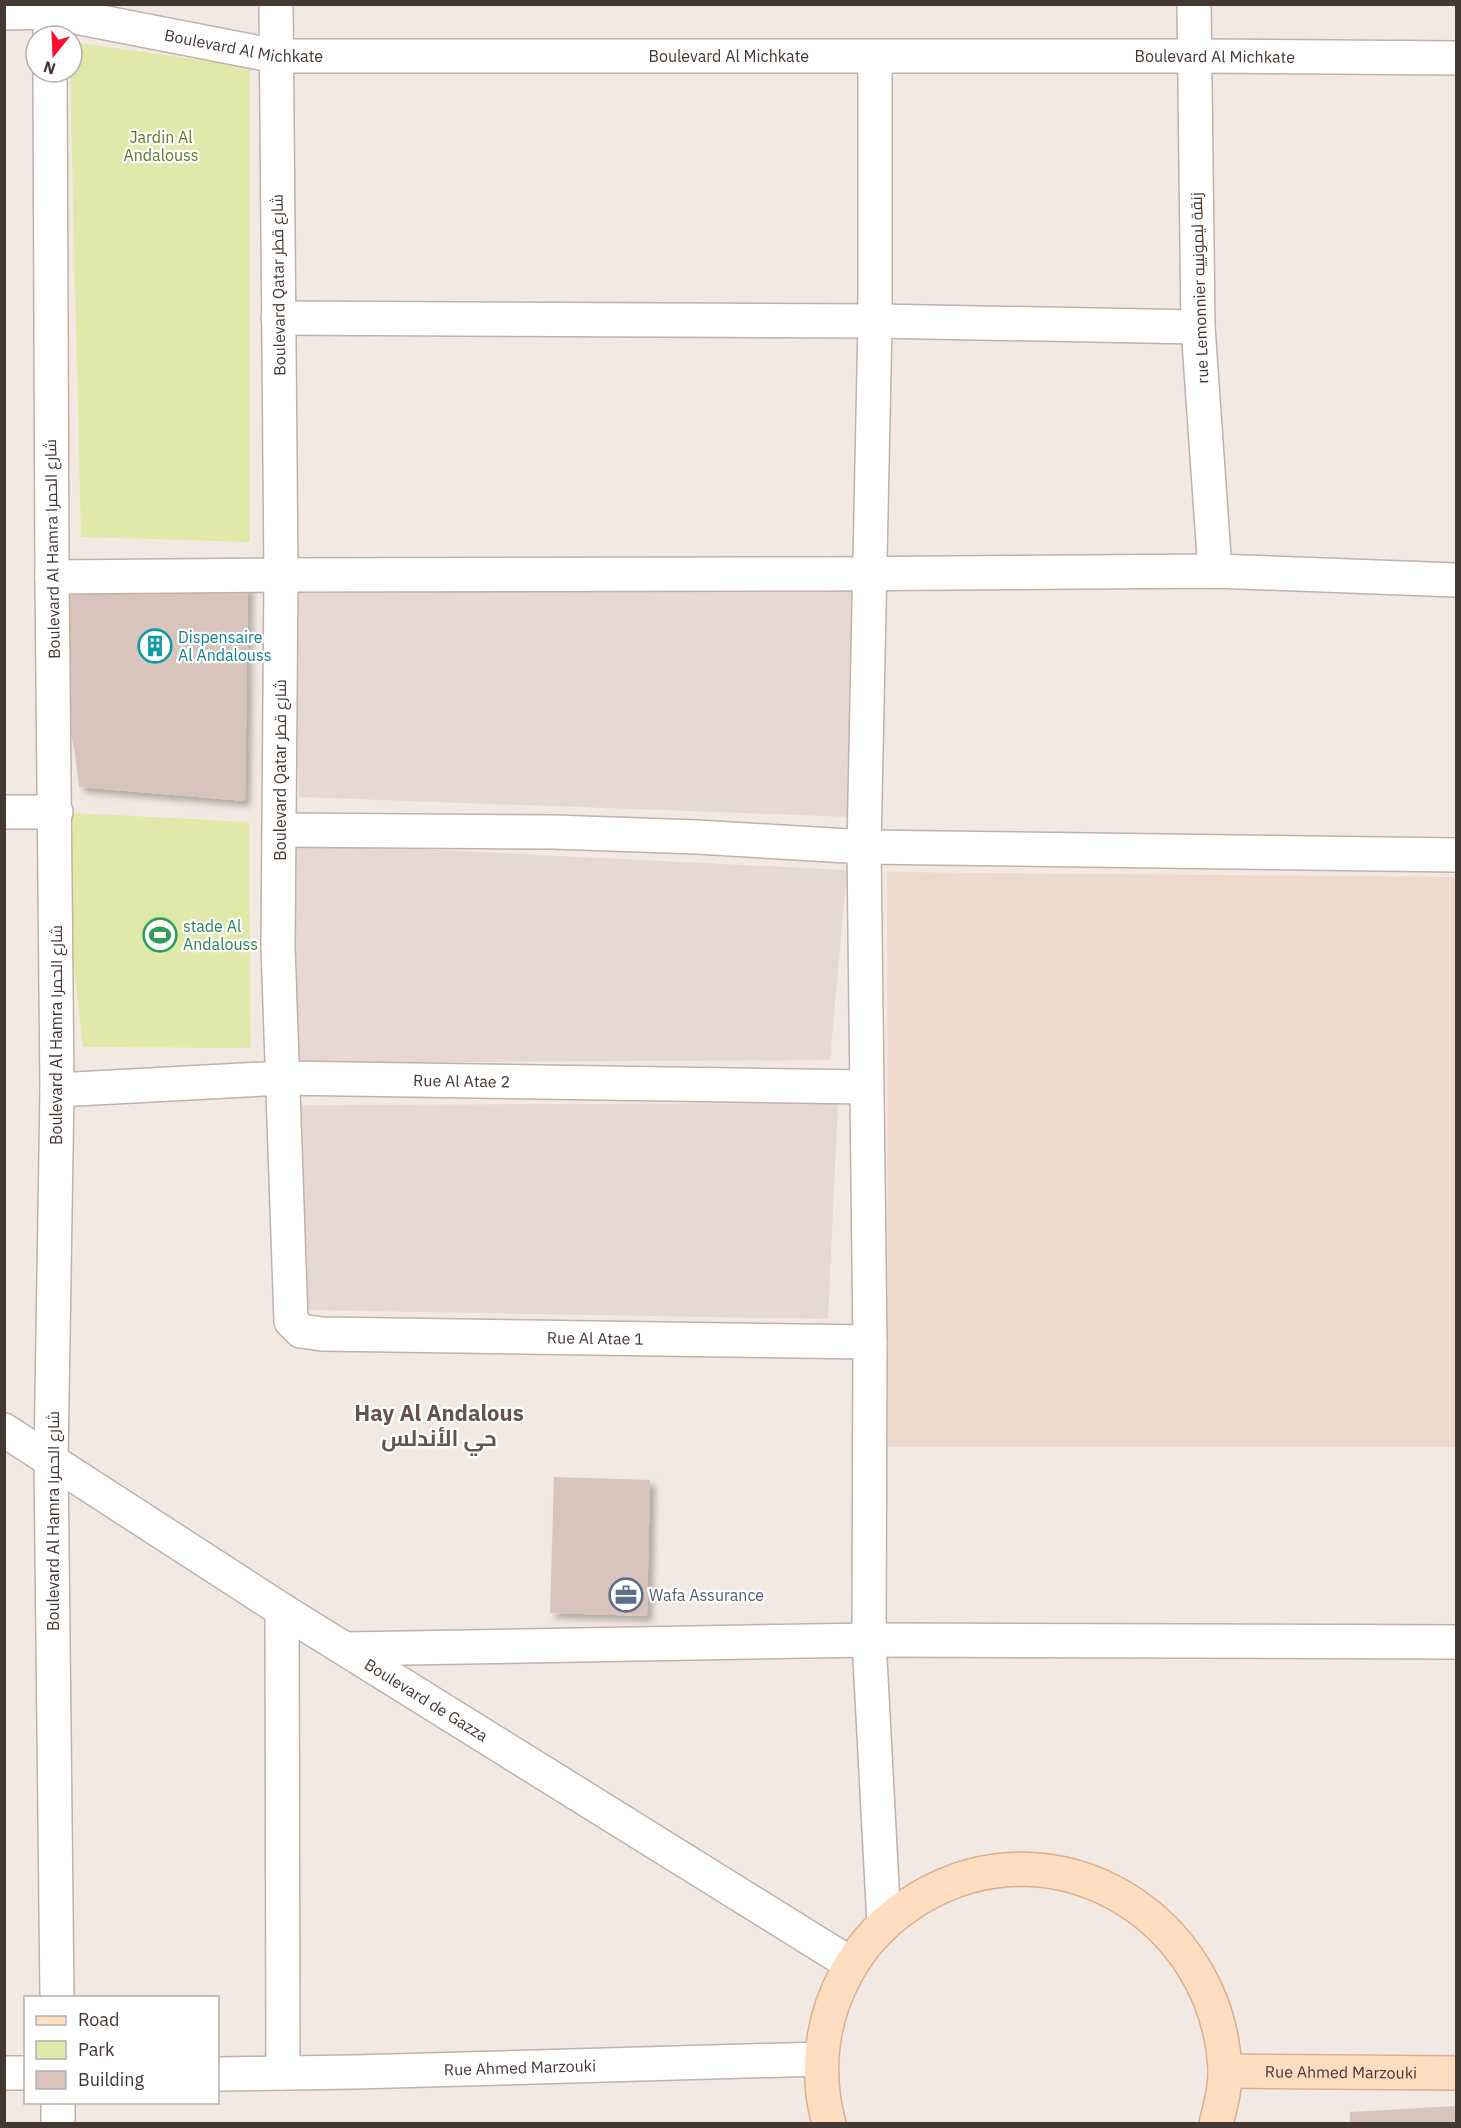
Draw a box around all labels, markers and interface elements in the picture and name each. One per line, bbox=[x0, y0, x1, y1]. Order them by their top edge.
north arrow bbox=[24, 24, 84, 84]
street label: Boulevard Al Michkate bbox=[163, 24, 323, 66]
street label: Boulevard Al Michkate bbox=[648, 46, 809, 66]
street label: Boulevard Al Michkate bbox=[1134, 46, 1295, 67]
text: N bbox=[41, 57, 58, 80]
park label: Jardin Al Andalouss bbox=[123, 127, 199, 165]
street label: rue Lemonnier زنقة ليمونييه bbox=[1186, 192, 1212, 384]
street label: Boulevard Qatar شارع قطر bbox=[266, 194, 292, 376]
street label: Boulevard Al Hamra شارع الحمرا bbox=[40, 439, 66, 659]
place label: Dispensaire Al Andalouss bbox=[178, 627, 271, 665]
building icon: Dispensaire Al Andalouss bbox=[137, 628, 173, 664]
street label: Boulevard Qatar شارع قطر bbox=[270, 679, 292, 861]
place label: stade Al Andalouss bbox=[183, 916, 258, 954]
sports icon: stade Al Andalouss bbox=[142, 917, 178, 953]
street label: Boulevard Al Hamra شارع الحمرا bbox=[46, 925, 68, 1145]
street label: Rue Al Atae 2 bbox=[413, 1070, 510, 1092]
street label: Rue Al Atae 1 bbox=[547, 1327, 644, 1349]
district label: Hay Al Andalous حي الأندلس bbox=[354, 1398, 524, 1456]
street label: Boulevard Al Hamra شارع الحمرا bbox=[43, 1411, 65, 1631]
office icon: Wafa Assurance bbox=[608, 1577, 644, 1613]
place label: Wafa Assurance bbox=[649, 1585, 764, 1605]
street label: Boulevard de Gazza bbox=[361, 1654, 492, 1746]
legend bbox=[24, 1996, 219, 2104]
text: Road bbox=[78, 2008, 119, 2031]
text: Park bbox=[78, 2038, 115, 2061]
street label: Rue Ahmed Marzouki bbox=[444, 2055, 596, 2080]
street label: Rue Ahmed Marzouki bbox=[1265, 2061, 1417, 2083]
text: Building bbox=[78, 2068, 145, 2091]

